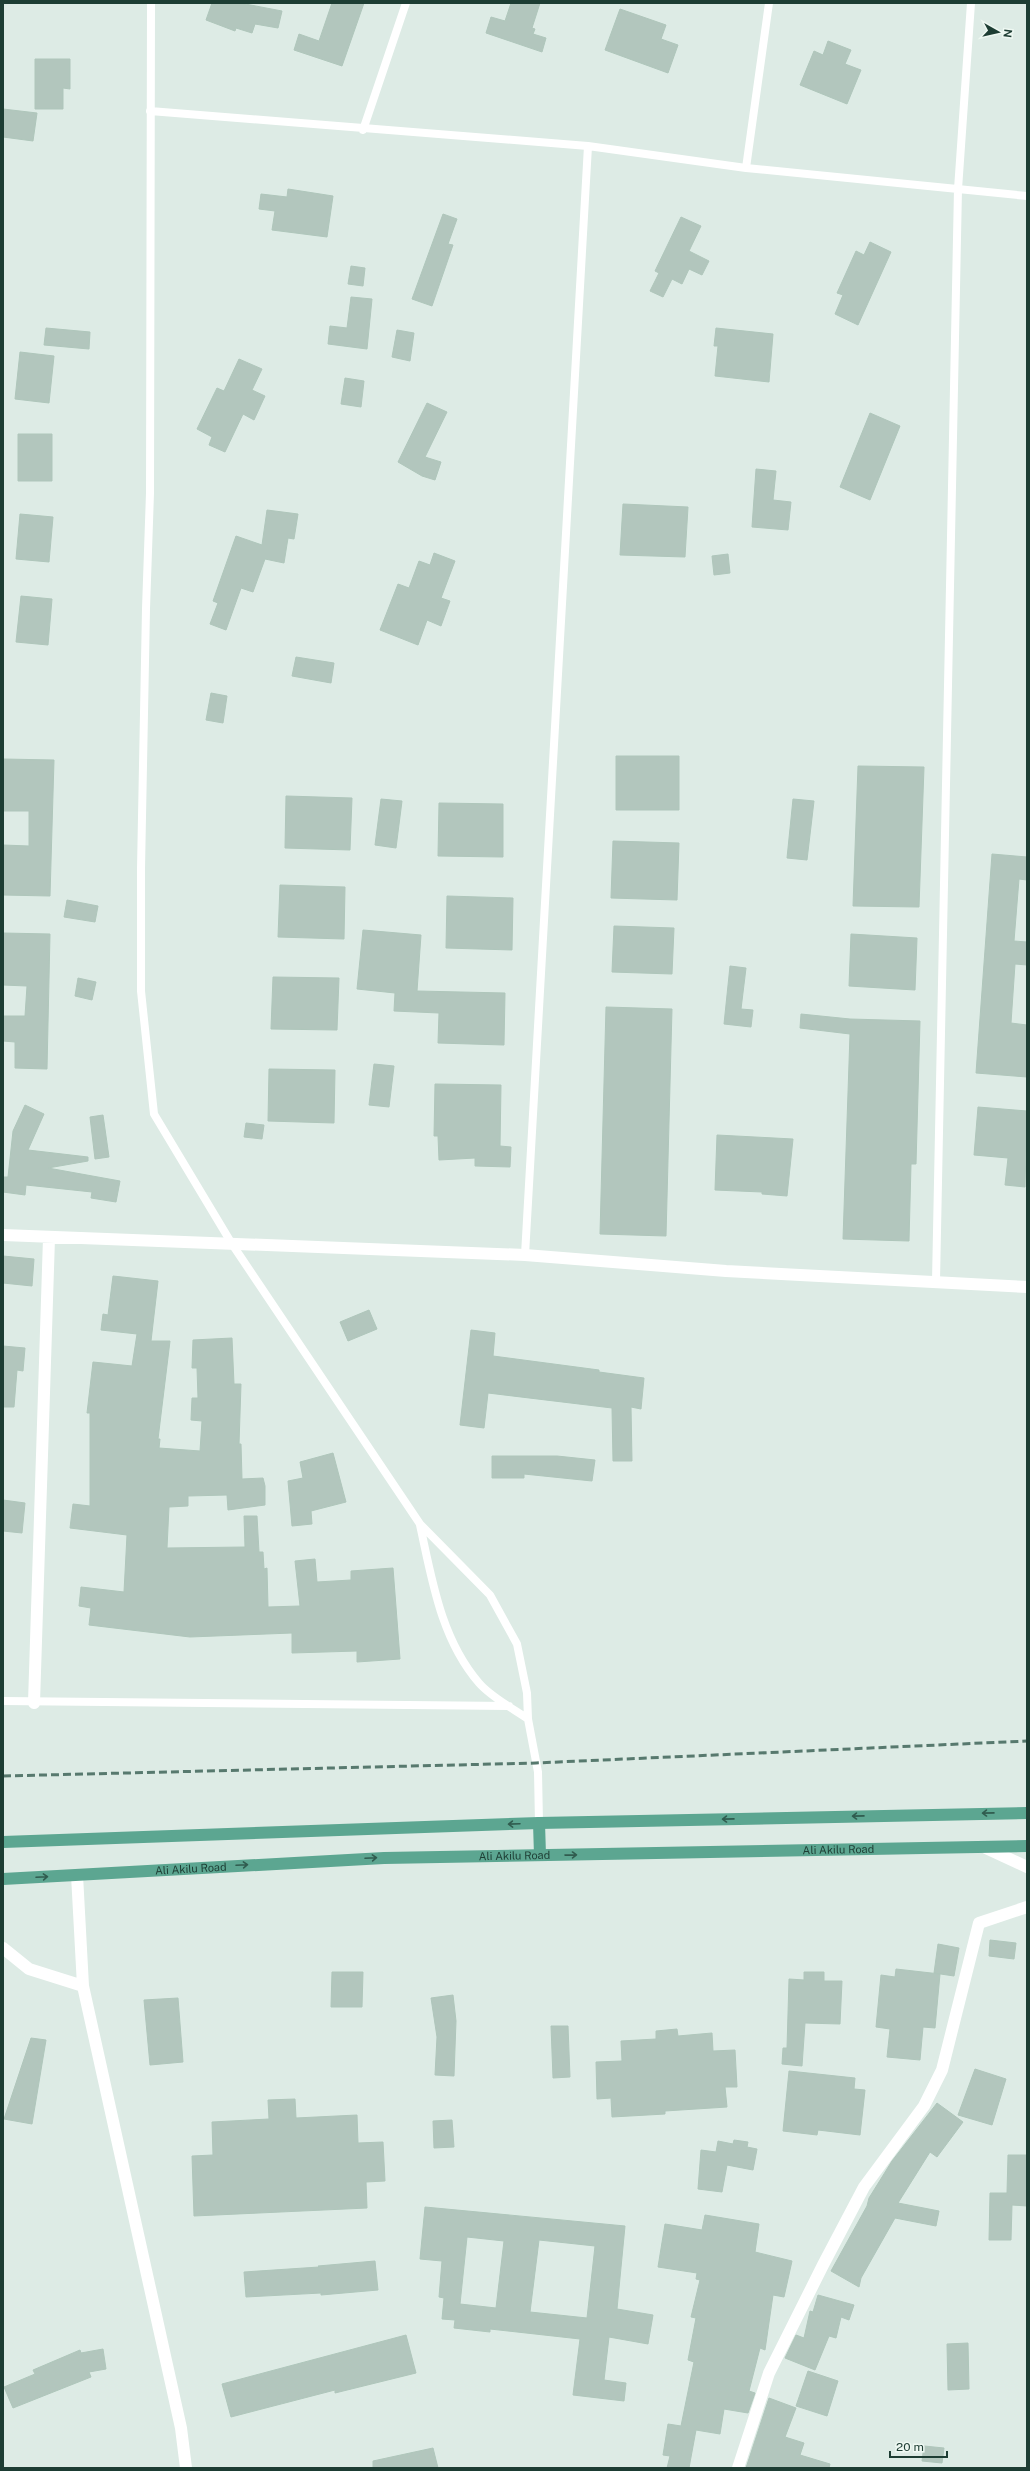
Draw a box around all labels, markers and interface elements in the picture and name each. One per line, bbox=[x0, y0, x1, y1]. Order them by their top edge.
north arrow bbox=[978, 12, 1018, 52]
text: N bbox=[1001, 28, 1014, 38]
one-way arrow bbox=[982, 1809, 995, 1817]
one-way arrow bbox=[852, 1812, 865, 1820]
one-way arrow bbox=[722, 1815, 735, 1823]
one-way arrow bbox=[508, 1820, 521, 1827]
street label: Ali Akilu Road bbox=[802, 1843, 874, 1856]
street label: Ali Akilu Road bbox=[478, 1849, 550, 1862]
one-way arrow bbox=[564, 1851, 577, 1858]
one-way arrow bbox=[364, 1855, 377, 1862]
street label: Ali Akilu Road bbox=[155, 1861, 227, 1877]
one-way arrow bbox=[235, 1862, 248, 1869]
one-way arrow bbox=[35, 1873, 48, 1880]
scale bar bbox=[890, 2433, 947, 2459]
text: 20 m bbox=[896, 2440, 924, 2454]

